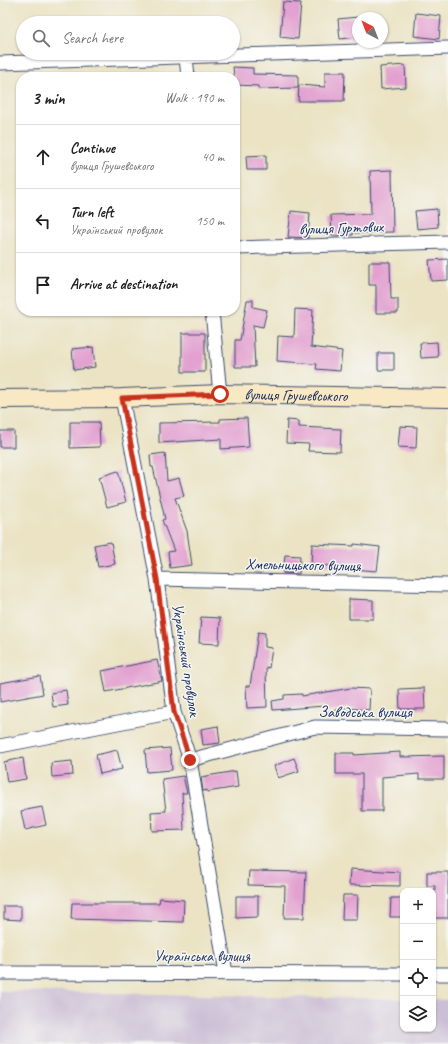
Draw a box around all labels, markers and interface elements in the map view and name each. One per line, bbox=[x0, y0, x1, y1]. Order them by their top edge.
north arrow bbox=[352, 12, 388, 48]
search box bbox=[16, 16, 240, 60]
icon: search bbox=[30, 27, 52, 49]
text: Search here bbox=[62, 29, 123, 48]
text: 3 min bbox=[32, 88, 65, 109]
text: Walk · 190 m bbox=[165, 90, 224, 106]
text: Continue bbox=[70, 139, 115, 158]
icon: ahead bbox=[32, 146, 54, 168]
text: 40 m bbox=[202, 149, 224, 165]
text: вулиця Грушевського bbox=[70, 158, 154, 174]
text: Turn left bbox=[70, 203, 113, 222]
icon: left bbox=[32, 210, 54, 232]
text: 150 m bbox=[196, 213, 224, 229]
street label: вулиця Гуртових bbox=[299, 216, 385, 239]
text: Український провулок bbox=[70, 222, 162, 238]
icon: arrive bbox=[32, 274, 54, 296]
text: Arrive at destination bbox=[70, 275, 177, 294]
street label: вулиця Грушевського bbox=[244, 384, 349, 406]
route start bbox=[211, 385, 229, 403]
street label: Хмельницького вулиця bbox=[245, 554, 362, 576]
street label: Український провулок bbox=[167, 602, 205, 719]
street label: Заводська вулиця bbox=[318, 702, 413, 722]
route end bbox=[181, 751, 199, 769]
map controls bbox=[400, 888, 436, 1032]
button: + bbox=[400, 888, 436, 924]
button: − bbox=[400, 924, 436, 960]
street label: Українська вулиця bbox=[154, 946, 251, 966]
button: locate bbox=[400, 960, 436, 996]
button: layers bbox=[400, 996, 436, 1032]

